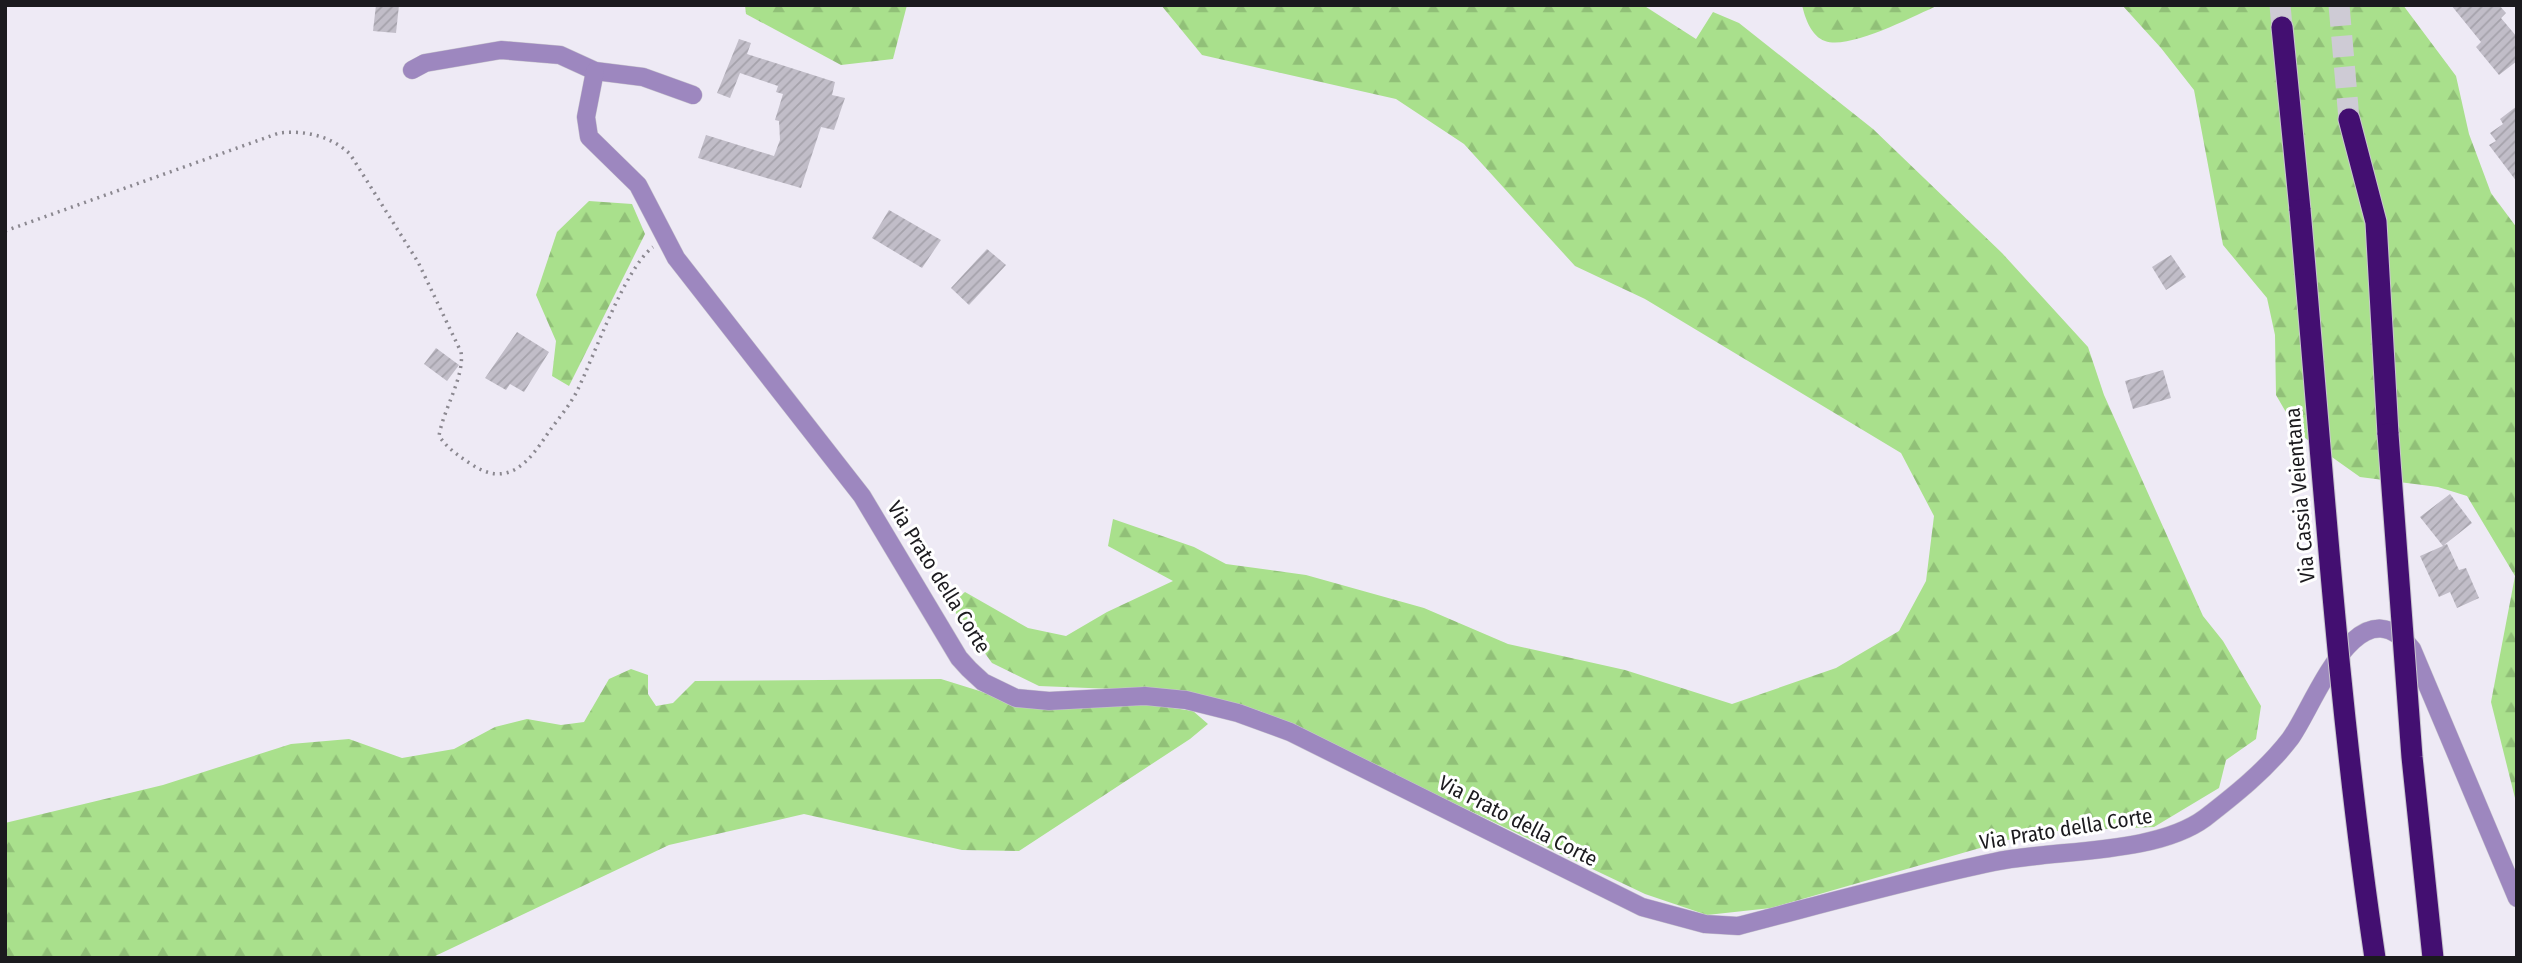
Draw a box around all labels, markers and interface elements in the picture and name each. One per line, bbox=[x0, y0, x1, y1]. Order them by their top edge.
street label: Via Cassia Veientana bbox=[2279, 406, 2321, 584]
street label: Via Prato della Corte bbox=[882, 496, 996, 658]
street label: Via Prato della Corte bbox=[1434, 770, 1602, 872]
street label: Via Prato della Corte bbox=[1978, 802, 2154, 856]

